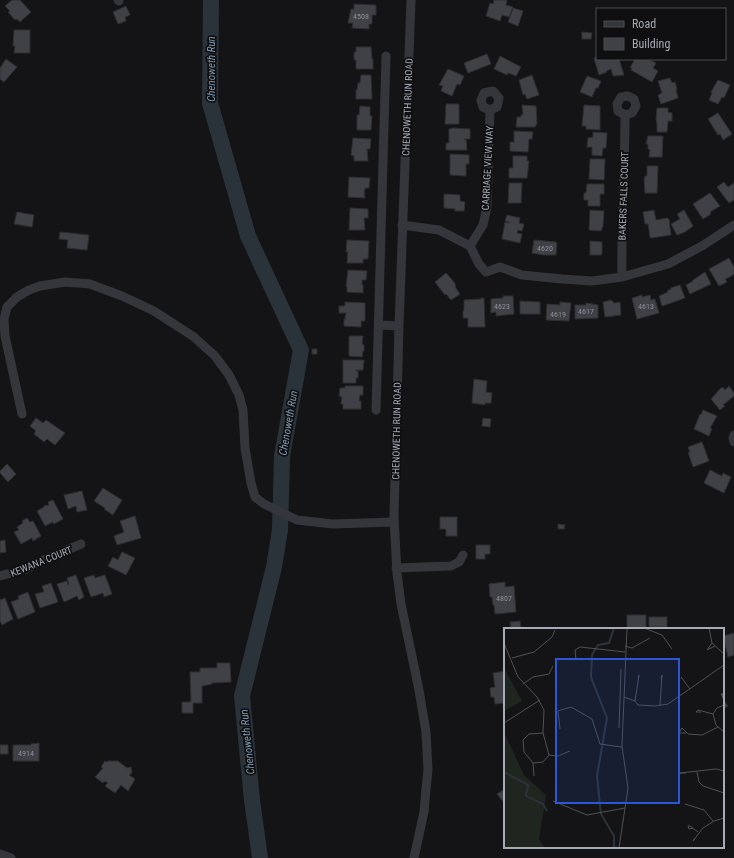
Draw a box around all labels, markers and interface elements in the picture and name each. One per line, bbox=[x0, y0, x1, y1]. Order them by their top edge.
legend bbox=[596, 8, 726, 60]
house number: 4508 bbox=[353, 12, 369, 21]
text: Road bbox=[632, 17, 656, 31]
water label: Chenoweth Run bbox=[205, 36, 218, 102]
text: Building bbox=[632, 37, 670, 51]
street label: CHENOWETH RUN ROAD bbox=[400, 58, 415, 156]
street label: CARRIAGE VIEW WAY bbox=[480, 125, 495, 210]
street label: BAKERS FALLS COURT bbox=[616, 152, 631, 240]
house number: 4620 bbox=[537, 244, 553, 253]
house number: 4623 bbox=[494, 302, 510, 311]
house number: 4613 bbox=[638, 302, 654, 311]
house number: 4617 bbox=[578, 307, 594, 316]
house number: 4619 bbox=[550, 310, 566, 319]
street label: CHENOWETH RUN ROAD bbox=[390, 382, 403, 480]
water label: Chenoweth Run bbox=[276, 390, 301, 456]
street label: KEWANA COURT bbox=[9, 544, 74, 579]
house number: 4807 bbox=[496, 594, 512, 603]
inset map bbox=[504, 628, 724, 848]
water label: Chenoweth Run bbox=[238, 709, 257, 775]
house number: 4914 bbox=[18, 749, 34, 758]

